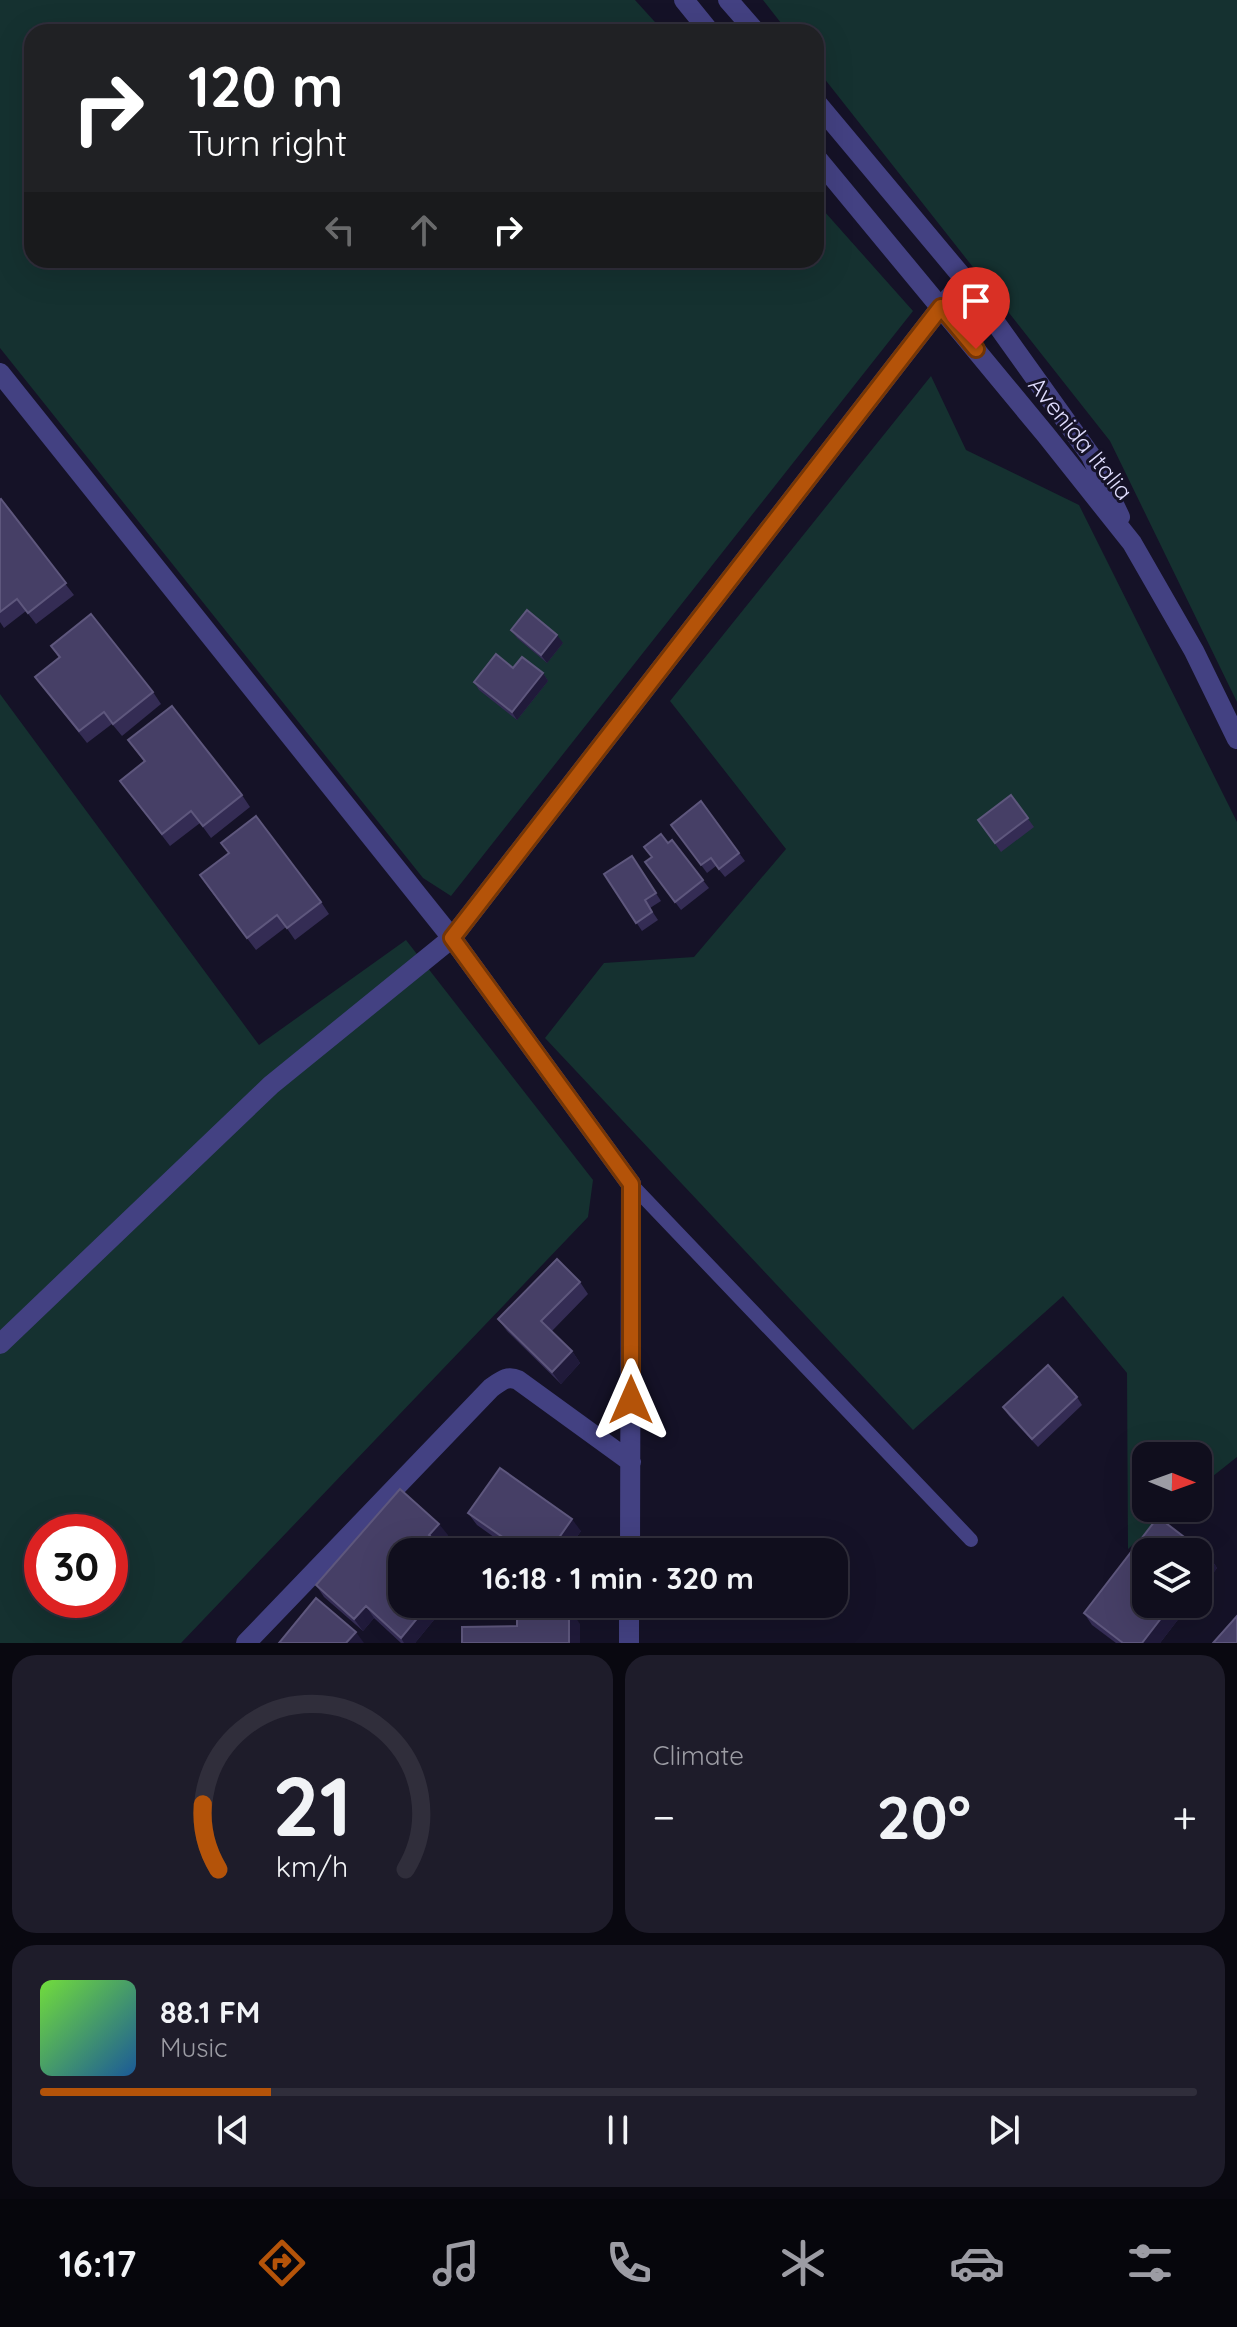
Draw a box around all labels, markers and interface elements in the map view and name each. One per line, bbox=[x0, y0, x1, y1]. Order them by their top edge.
text: 120 m bbox=[188, 51, 343, 121]
icon: right bbox=[56, 56, 160, 160]
text: Turn right bbox=[188, 120, 347, 165]
icon: left bbox=[318, 208, 362, 252]
icon: ahead bbox=[402, 208, 446, 252]
icon: right bbox=[486, 208, 530, 252]
pin bbox=[942, 267, 1010, 349]
icon: arrive bbox=[954, 279, 998, 323]
street label: Avenida Italia bbox=[1022, 370, 1140, 506]
position arrow bbox=[589, 1358, 673, 1442]
north arrow bbox=[1132, 1442, 1212, 1522]
map controls bbox=[1132, 1442, 1212, 1618]
speed limit sign: 30 bbox=[24, 1514, 128, 1618]
button: layers bbox=[1132, 1538, 1212, 1618]
text: 16:18 · 1 min · 320 m bbox=[482, 1559, 754, 1597]
text: Climate bbox=[653, 1739, 744, 1772]
text: 21 bbox=[272, 1753, 352, 1857]
text: 20° bbox=[877, 1779, 971, 1854]
text: − bbox=[653, 1789, 675, 1844]
text: + bbox=[1172, 1789, 1197, 1844]
text: km/h bbox=[276, 1848, 349, 1884]
text: 88.1 FM bbox=[160, 1993, 260, 2031]
text: Music bbox=[160, 2031, 228, 2064]
icon: previous bbox=[211, 2108, 255, 2152]
icon: pause bbox=[596, 2108, 640, 2152]
icon: next bbox=[982, 2108, 1026, 2152]
icon: directions bbox=[254, 2235, 310, 2291]
icon: music bbox=[428, 2235, 484, 2291]
icon: phone bbox=[601, 2235, 657, 2291]
icon: climate bbox=[775, 2235, 831, 2291]
icon: car bbox=[949, 2235, 1005, 2291]
icon: filters bbox=[1122, 2235, 1178, 2291]
text: 16:17 bbox=[59, 2241, 136, 2286]

